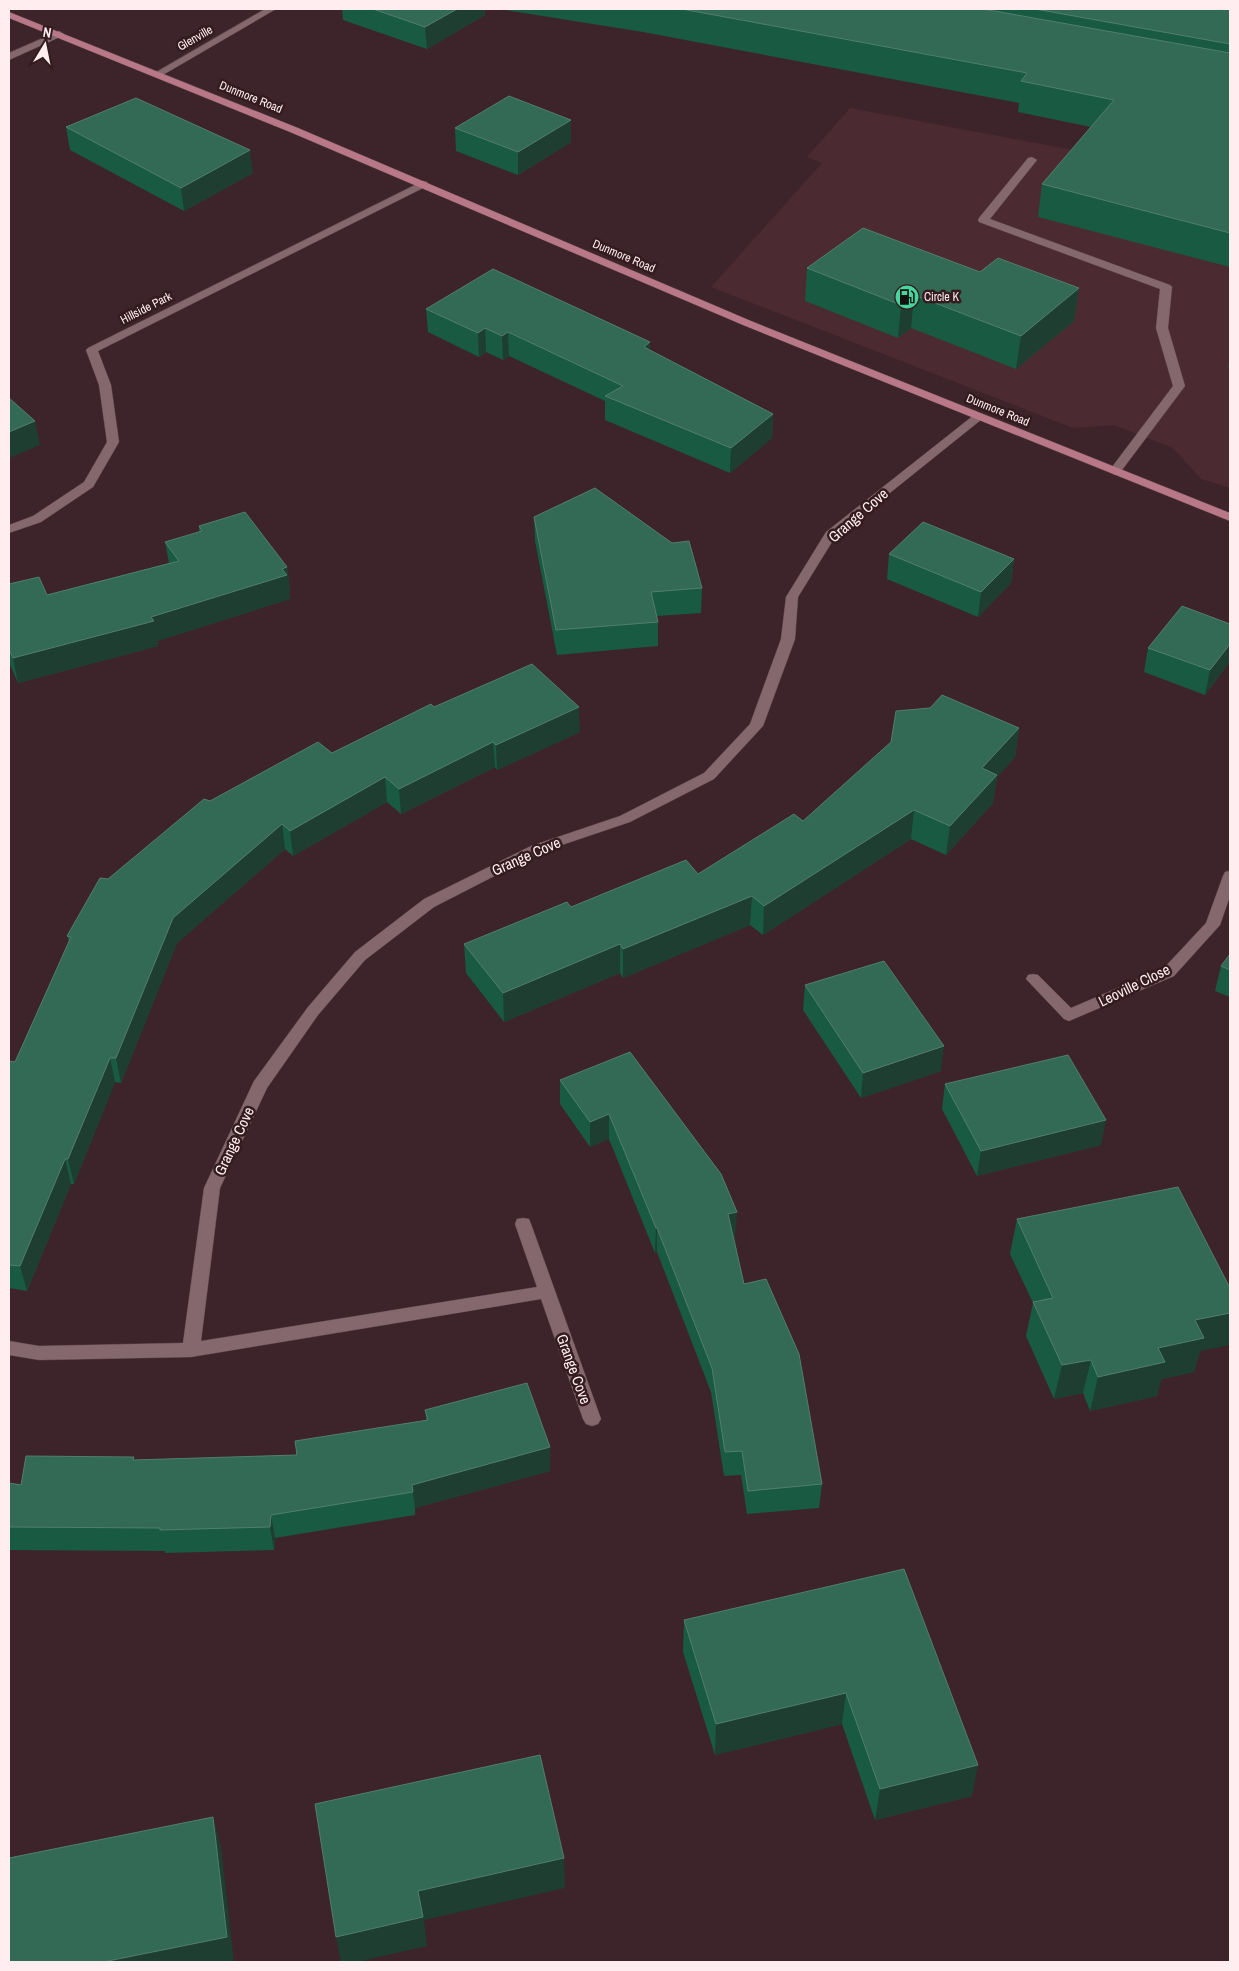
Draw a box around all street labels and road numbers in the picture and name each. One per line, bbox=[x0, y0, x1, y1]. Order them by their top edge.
street label: Glenville bbox=[174, 22, 216, 54]
street label: Dunmore Road bbox=[217, 77, 285, 117]
street label: Dunmore Road bbox=[590, 236, 658, 276]
street label: Hillside Park bbox=[118, 288, 175, 328]
street label: Dunmore Road bbox=[964, 390, 1032, 430]
street label: Grange Cove bbox=[824, 483, 893, 547]
street label: Grange Cove bbox=[488, 831, 564, 880]
street label: Leoville Close bbox=[1095, 959, 1173, 1011]
street label: Grange Cove bbox=[209, 1103, 259, 1179]
street label: Grange Cove bbox=[552, 1331, 596, 1407]

